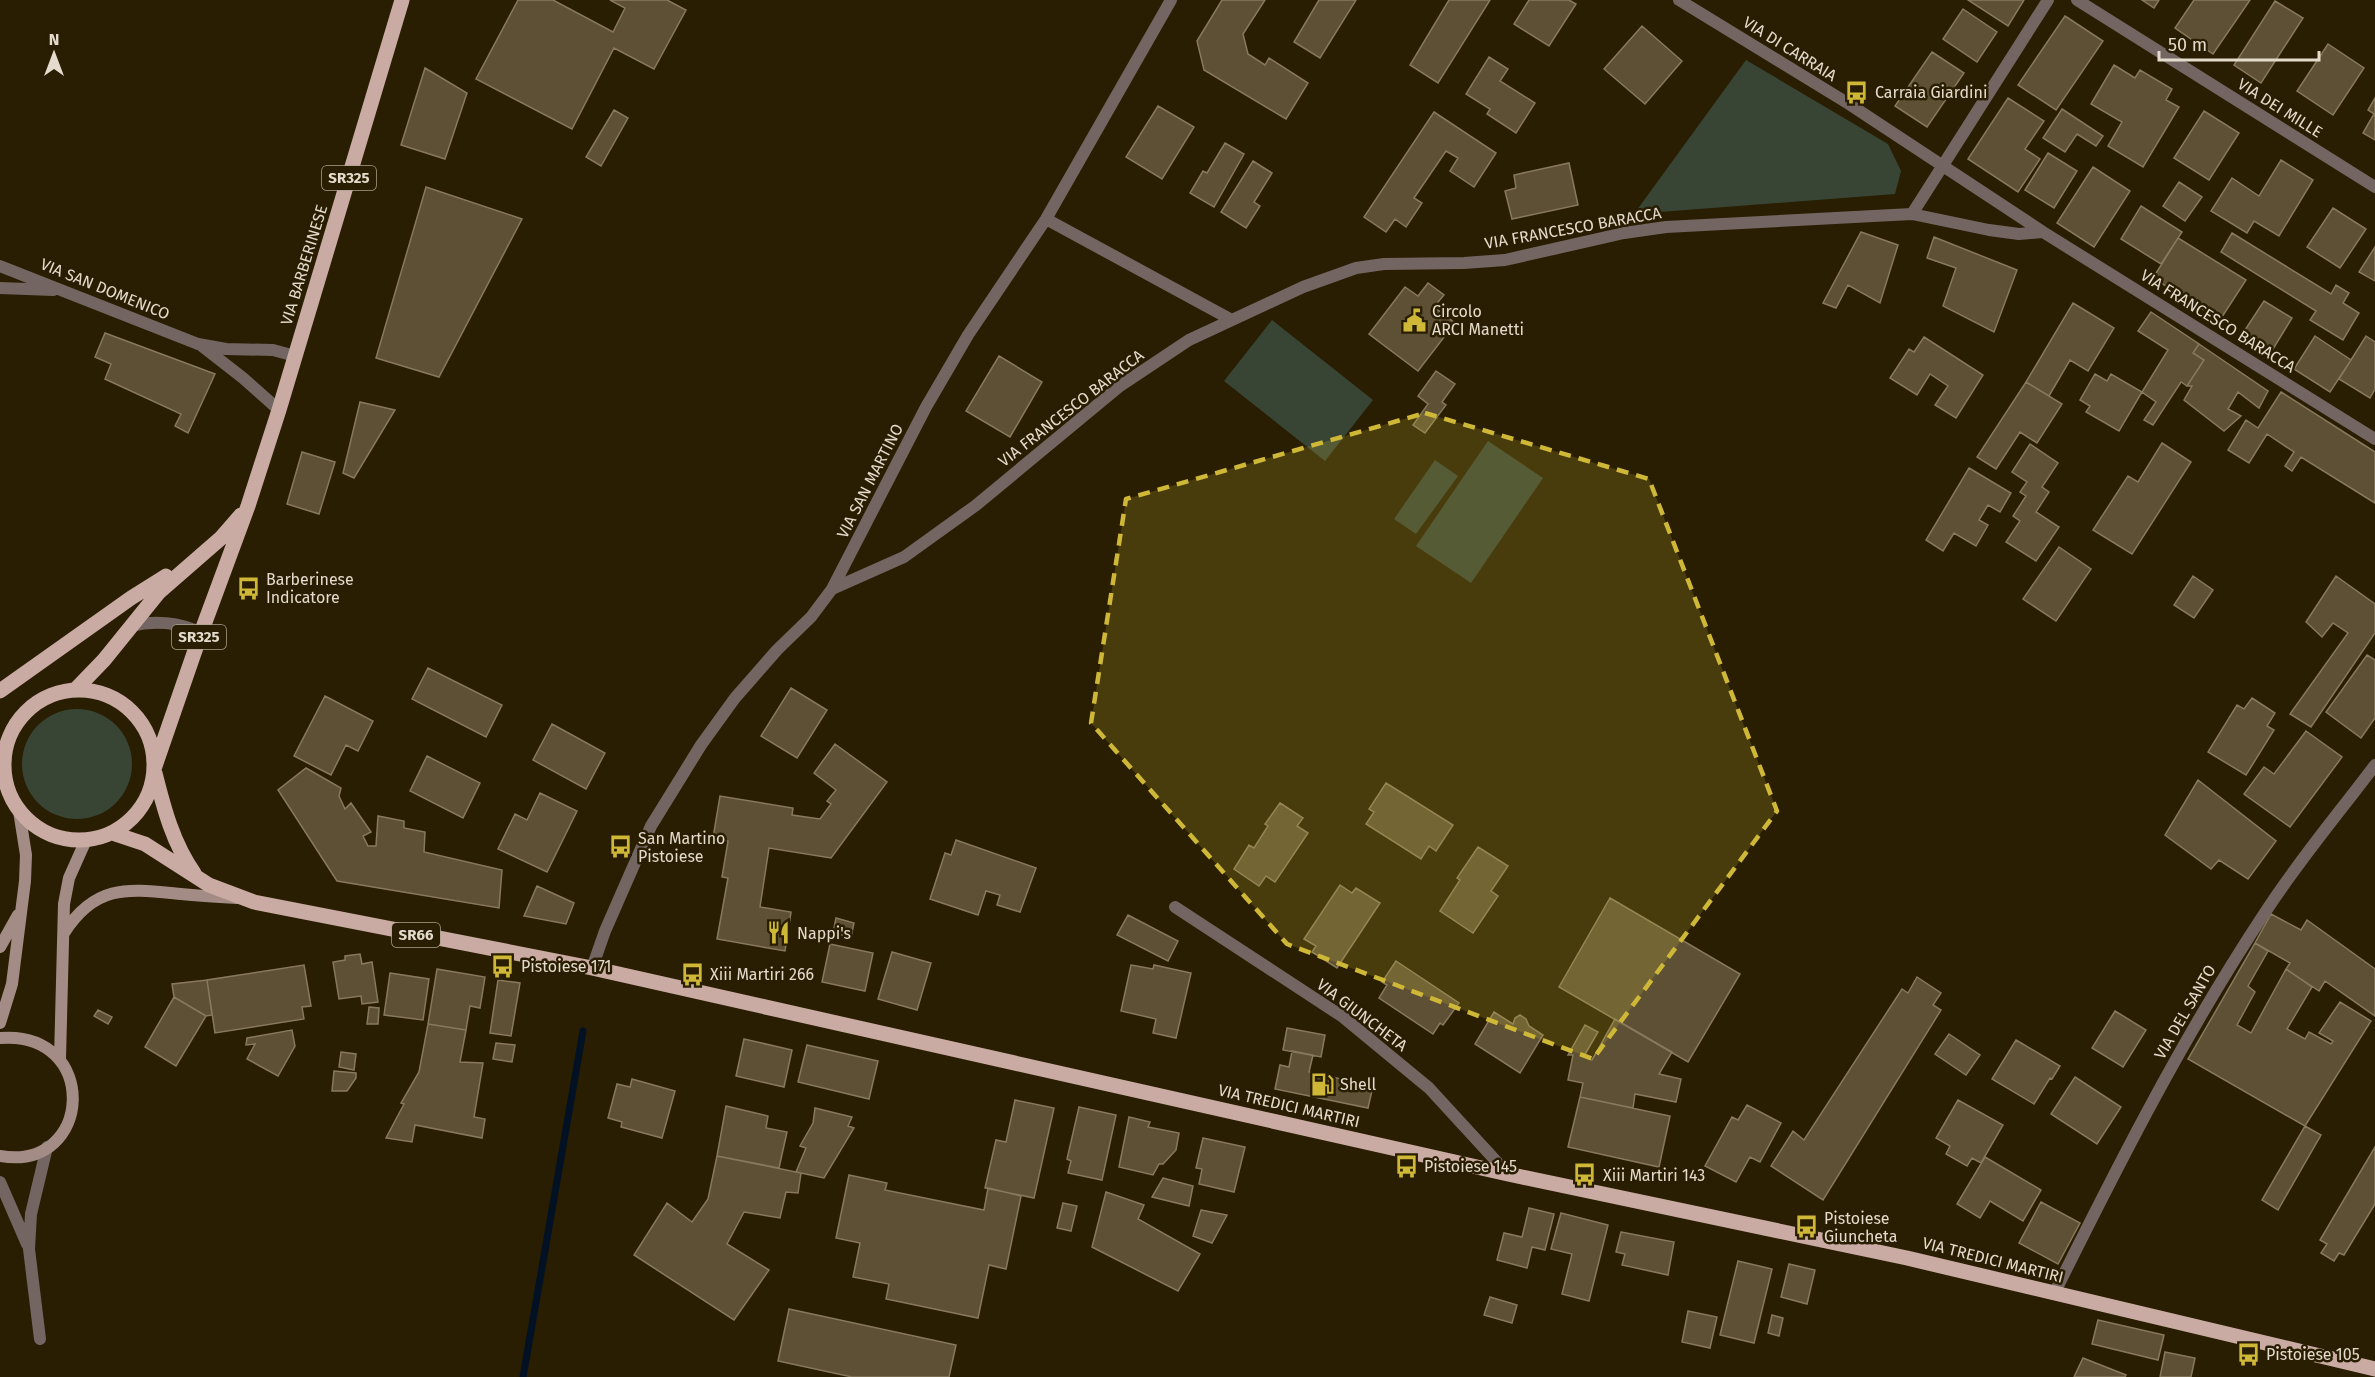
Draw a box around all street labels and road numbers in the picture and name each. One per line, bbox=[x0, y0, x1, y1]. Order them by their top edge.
street label: VIA DI CARRAIA bbox=[1740, 13, 1841, 86]
street label: VIA DEI MILLE bbox=[2234, 74, 2326, 142]
road number: SR325 bbox=[322, 166, 376, 190]
street label: VIA BARBERINESE bbox=[277, 203, 331, 327]
street label: VIA FRANCESCO BARACCA bbox=[1483, 203, 1664, 253]
street label: VIA SAN DOMENICO bbox=[38, 254, 172, 324]
street label: VIA FRANCESCO BARACCA bbox=[2137, 266, 2300, 377]
street label: VIA FRANCESCO BARACCA bbox=[995, 345, 1148, 471]
street label: VIA SAN MARTINO bbox=[833, 421, 907, 541]
road number: SR325 bbox=[172, 625, 226, 649]
road number: SR66 bbox=[392, 923, 440, 947]
street label: VIA DEL SANTO bbox=[2150, 962, 2220, 1062]
street label: VIA GIUNCHETA bbox=[1313, 975, 1412, 1056]
street label: VIA TREDICI MARTIRI bbox=[1216, 1080, 1362, 1132]
street label: VIA TREDICI MARTIRI bbox=[1920, 1233, 2066, 1287]

